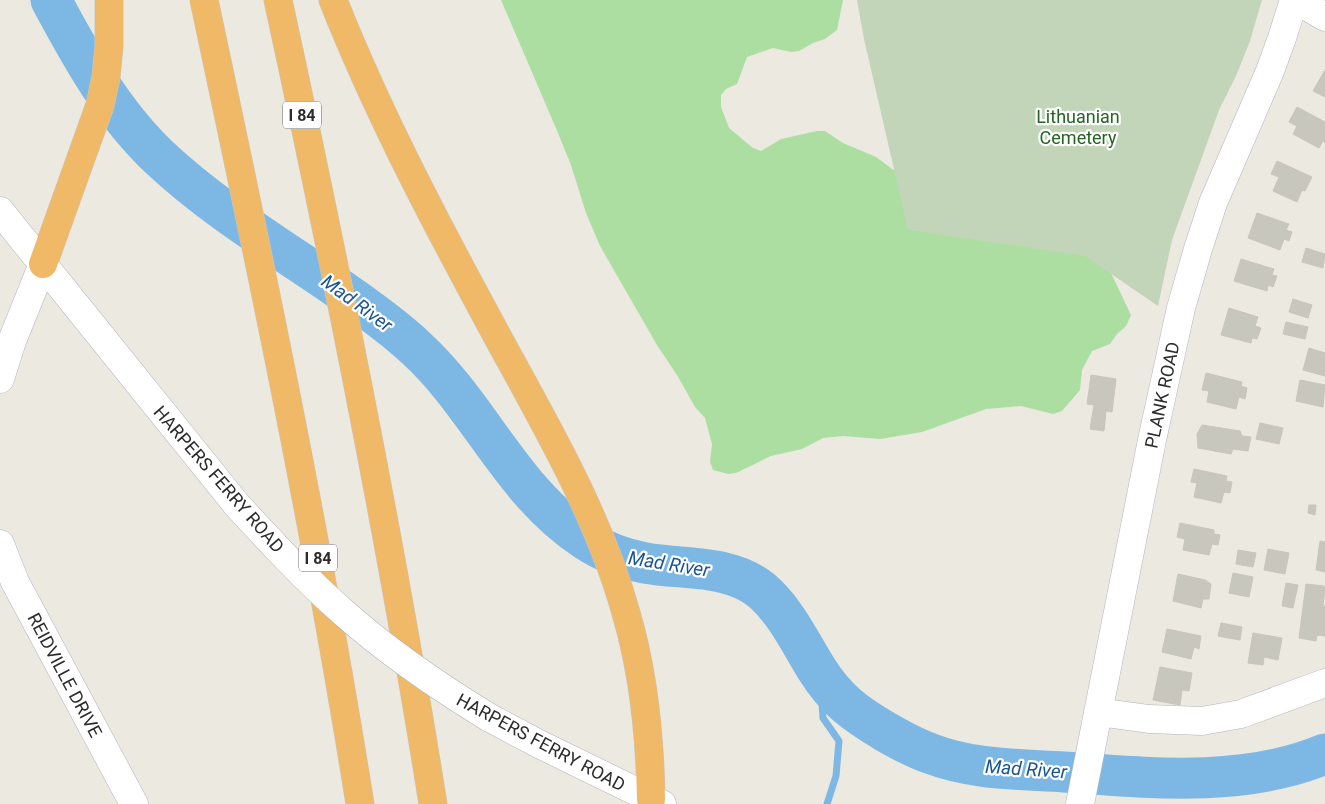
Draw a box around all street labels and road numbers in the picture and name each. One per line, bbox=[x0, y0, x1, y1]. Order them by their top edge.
road number: I 84 bbox=[283, 102, 321, 128]
street label: PLANK ROAD bbox=[1140, 340, 1184, 450]
street label: HARPERS FERRY ROAD bbox=[149, 401, 289, 557]
road number: I 84 bbox=[299, 544, 337, 572]
street label: REIDVILLE DRIVE bbox=[23, 609, 107, 741]
street label: HARPERS FERRY ROAD bbox=[453, 689, 629, 795]

